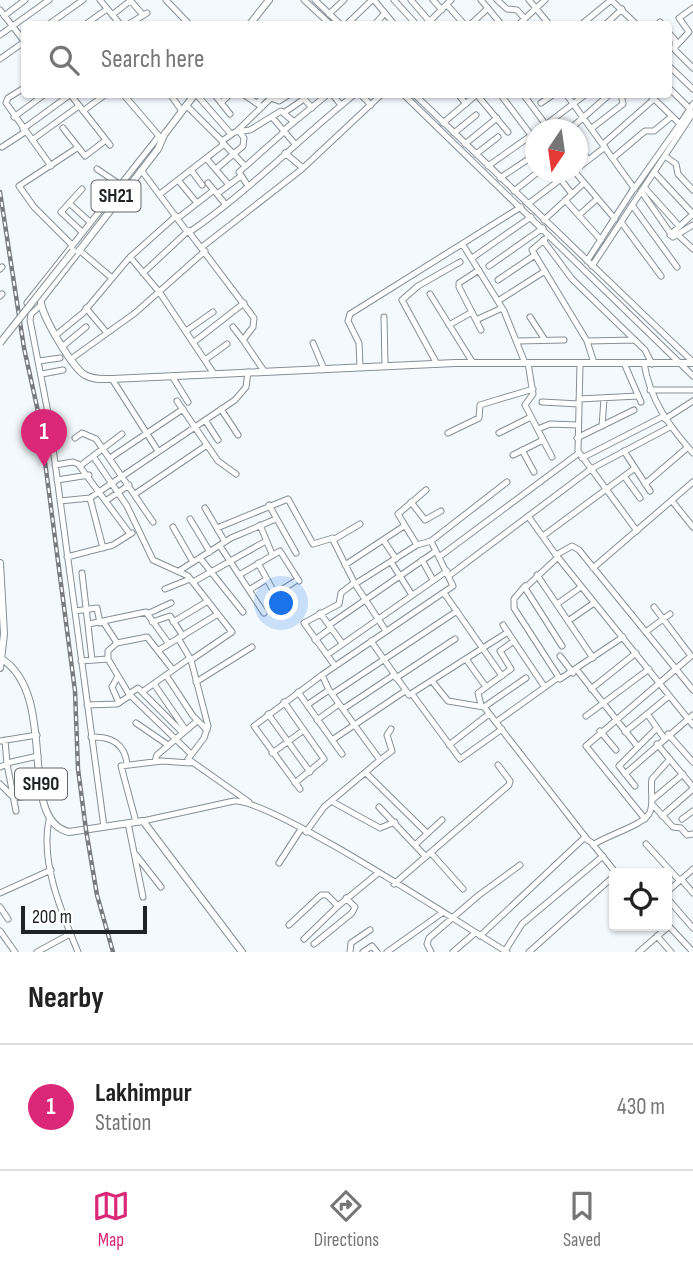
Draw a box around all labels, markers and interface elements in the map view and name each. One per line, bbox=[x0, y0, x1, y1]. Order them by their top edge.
search box bbox=[21, 21, 672, 98]
icon: search bbox=[45, 41, 83, 79]
text: Search here bbox=[101, 44, 204, 75]
north arrow bbox=[525, 119, 588, 182]
road number: SH21 bbox=[92, 180, 140, 212]
pin: 1 bbox=[21, 409, 67, 467]
your location bbox=[264, 586, 298, 620]
road number: SH90 bbox=[15, 768, 67, 800]
map controls bbox=[609, 868, 672, 931]
button: locate bbox=[609, 868, 672, 931]
scale bar bbox=[21, 903, 147, 935]
text: 200 m bbox=[32, 906, 72, 929]
text: Nearby bbox=[28, 980, 104, 1016]
text: Lakhimpur bbox=[95, 1078, 192, 1109]
text: 1 bbox=[46, 1093, 56, 1121]
text: 430 m bbox=[617, 1093, 665, 1121]
text: Station bbox=[95, 1109, 151, 1137]
tab: Map bbox=[92, 1187, 130, 1252]
tab: Directions bbox=[314, 1187, 379, 1252]
tab: Saved bbox=[563, 1187, 601, 1252]

